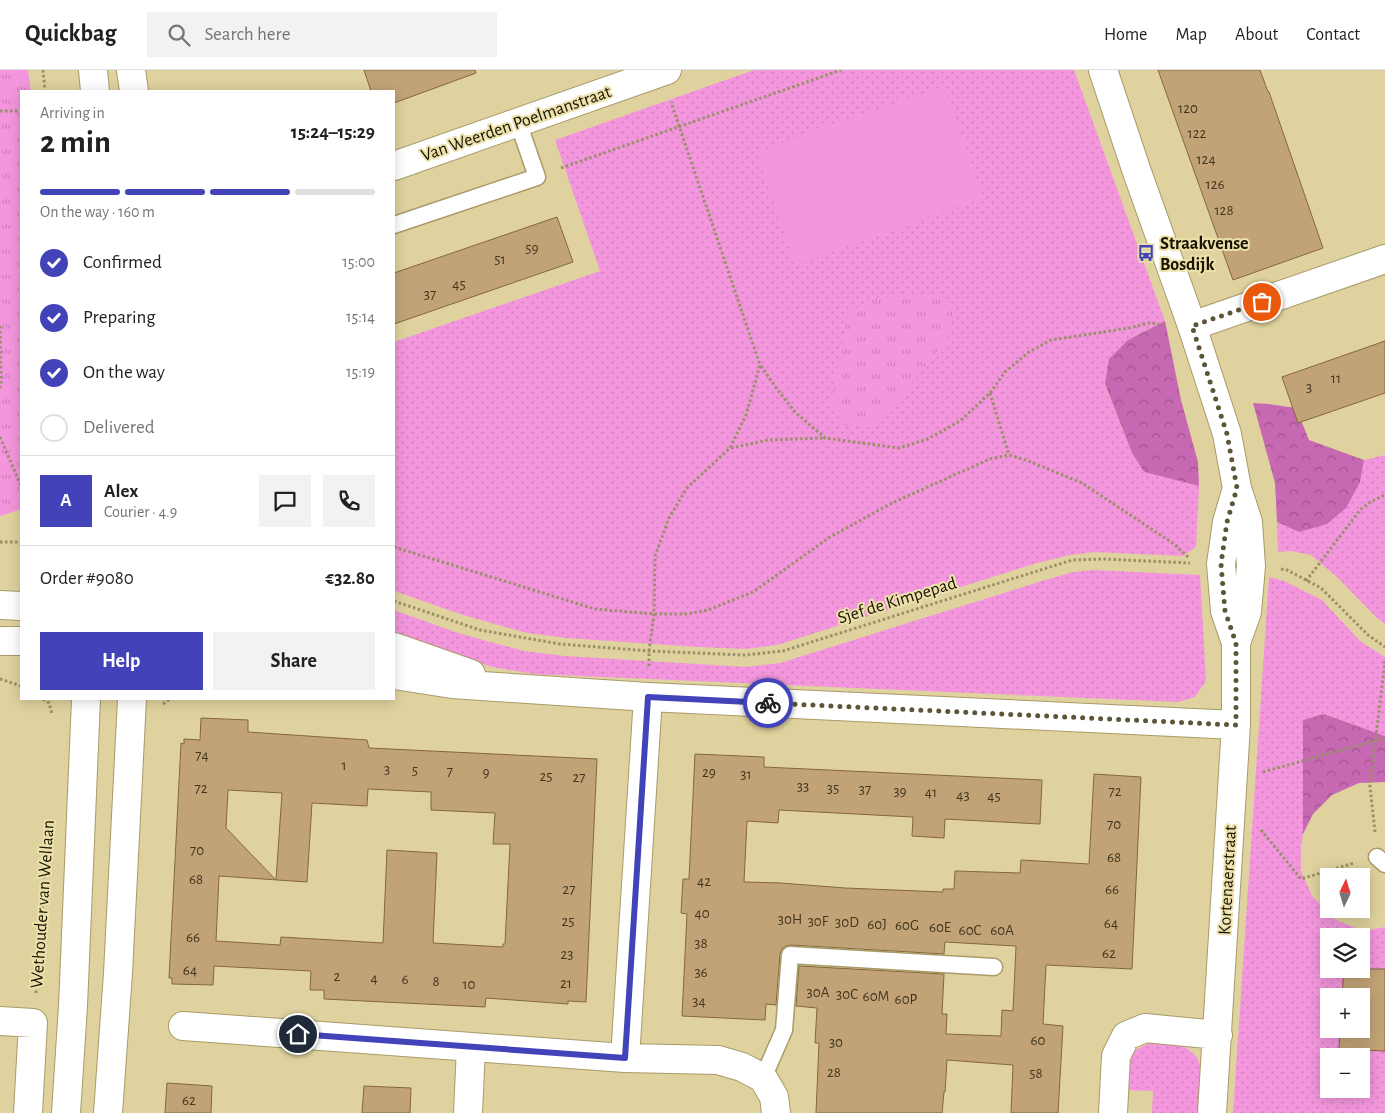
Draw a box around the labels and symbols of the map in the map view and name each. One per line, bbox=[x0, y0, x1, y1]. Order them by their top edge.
street label: Van Weerden Poelmanstraat bbox=[419, 83, 614, 165]
house number: 120 bbox=[1178, 101, 1198, 116]
house number: 122 bbox=[1188, 126, 1207, 141]
house number: 124 bbox=[1196, 152, 1216, 167]
house number: 126 bbox=[1205, 177, 1225, 192]
house number: 128 bbox=[1214, 203, 1234, 218]
place label: Straakvense Bosdijk bbox=[1160, 235, 1249, 274]
house number: 59 bbox=[525, 241, 539, 256]
bus stop icon: Straakvense Bosdijk bbox=[1136, 243, 1156, 263]
house number: 51 bbox=[494, 252, 506, 267]
house number: 45 bbox=[452, 277, 466, 292]
pin bbox=[1241, 281, 1283, 323]
house number: 37 bbox=[424, 287, 436, 302]
house number: 11 bbox=[1331, 371, 1341, 386]
house number: 3 bbox=[1306, 380, 1312, 395]
street label: Sjef de Kimpepad bbox=[836, 574, 959, 628]
courier bbox=[743, 678, 793, 728]
house number: 74 bbox=[195, 748, 209, 763]
house number: 1 bbox=[341, 758, 347, 773]
house number: 3 bbox=[384, 762, 390, 777]
house number: 5 bbox=[412, 763, 418, 778]
house number: 7 bbox=[447, 764, 453, 779]
house number: 9 bbox=[482, 765, 490, 780]
house number: 29 bbox=[702, 765, 716, 780]
house number: 31 bbox=[740, 767, 752, 782]
house number: 25 bbox=[539, 769, 553, 784]
house number: 27 bbox=[572, 770, 586, 785]
house number: 33 bbox=[797, 779, 809, 794]
house number: 72 bbox=[194, 781, 208, 796]
house number: 35 bbox=[827, 781, 839, 796]
house number: 37 bbox=[859, 782, 871, 797]
house number: 39 bbox=[893, 784, 907, 799]
house number: 72 bbox=[1108, 784, 1122, 799]
house number: 41 bbox=[925, 785, 937, 800]
house number: 43 bbox=[956, 788, 970, 803]
house number: 45 bbox=[987, 789, 1001, 804]
house number: 70 bbox=[1107, 817, 1121, 832]
street label: Wethouder van Wellaan bbox=[28, 819, 58, 989]
street label: Kortenaerstraat bbox=[1216, 825, 1240, 935]
house number: 70 bbox=[190, 843, 204, 858]
house number: 68 bbox=[1107, 850, 1121, 865]
north arrow bbox=[1320, 868, 1370, 918]
house number: 68 bbox=[189, 872, 203, 887]
house number: 42 bbox=[697, 874, 711, 889]
house number: 27 bbox=[562, 882, 576, 897]
house number: 66 bbox=[1105, 882, 1119, 897]
house number: 40 bbox=[694, 906, 710, 921]
house number: 30H bbox=[778, 912, 802, 927]
house number: 25 bbox=[561, 914, 575, 929]
house number: 30F bbox=[808, 914, 829, 929]
house number: 30D bbox=[835, 915, 859, 930]
house number: 64 bbox=[1104, 916, 1118, 931]
house number: 60J bbox=[867, 917, 887, 932]
house number: 60G bbox=[895, 918, 919, 933]
house number: 60E bbox=[929, 920, 951, 935]
house number: 60C bbox=[959, 923, 982, 938]
house number: 60A bbox=[990, 923, 1014, 938]
house number: 66 bbox=[186, 930, 200, 945]
house number: 38 bbox=[694, 936, 708, 951]
house number: 62 bbox=[1102, 946, 1116, 961]
house number: 23 bbox=[560, 947, 574, 962]
house number: 64 bbox=[183, 963, 197, 978]
house number: 36 bbox=[694, 965, 708, 980]
house number: 2 bbox=[334, 969, 341, 984]
house number: 4 bbox=[370, 971, 378, 986]
house number: 6 bbox=[401, 972, 409, 987]
house number: 8 bbox=[432, 974, 440, 989]
house number: 21 bbox=[560, 976, 572, 991]
house number: 10 bbox=[462, 977, 476, 992]
house number: 30A bbox=[807, 985, 830, 1000]
house number: 30C bbox=[836, 987, 858, 1002]
house number: 60M bbox=[863, 989, 889, 1004]
house number: 60P bbox=[895, 992, 918, 1007]
house number: 34 bbox=[692, 994, 706, 1009]
pin bbox=[277, 1013, 319, 1055]
house number: 60 bbox=[1031, 1033, 1046, 1048]
house number: 30 bbox=[829, 1035, 843, 1050]
house number: 28 bbox=[827, 1065, 841, 1080]
house number: 58 bbox=[1029, 1066, 1043, 1081]
house number: 62 bbox=[182, 1093, 196, 1108]

